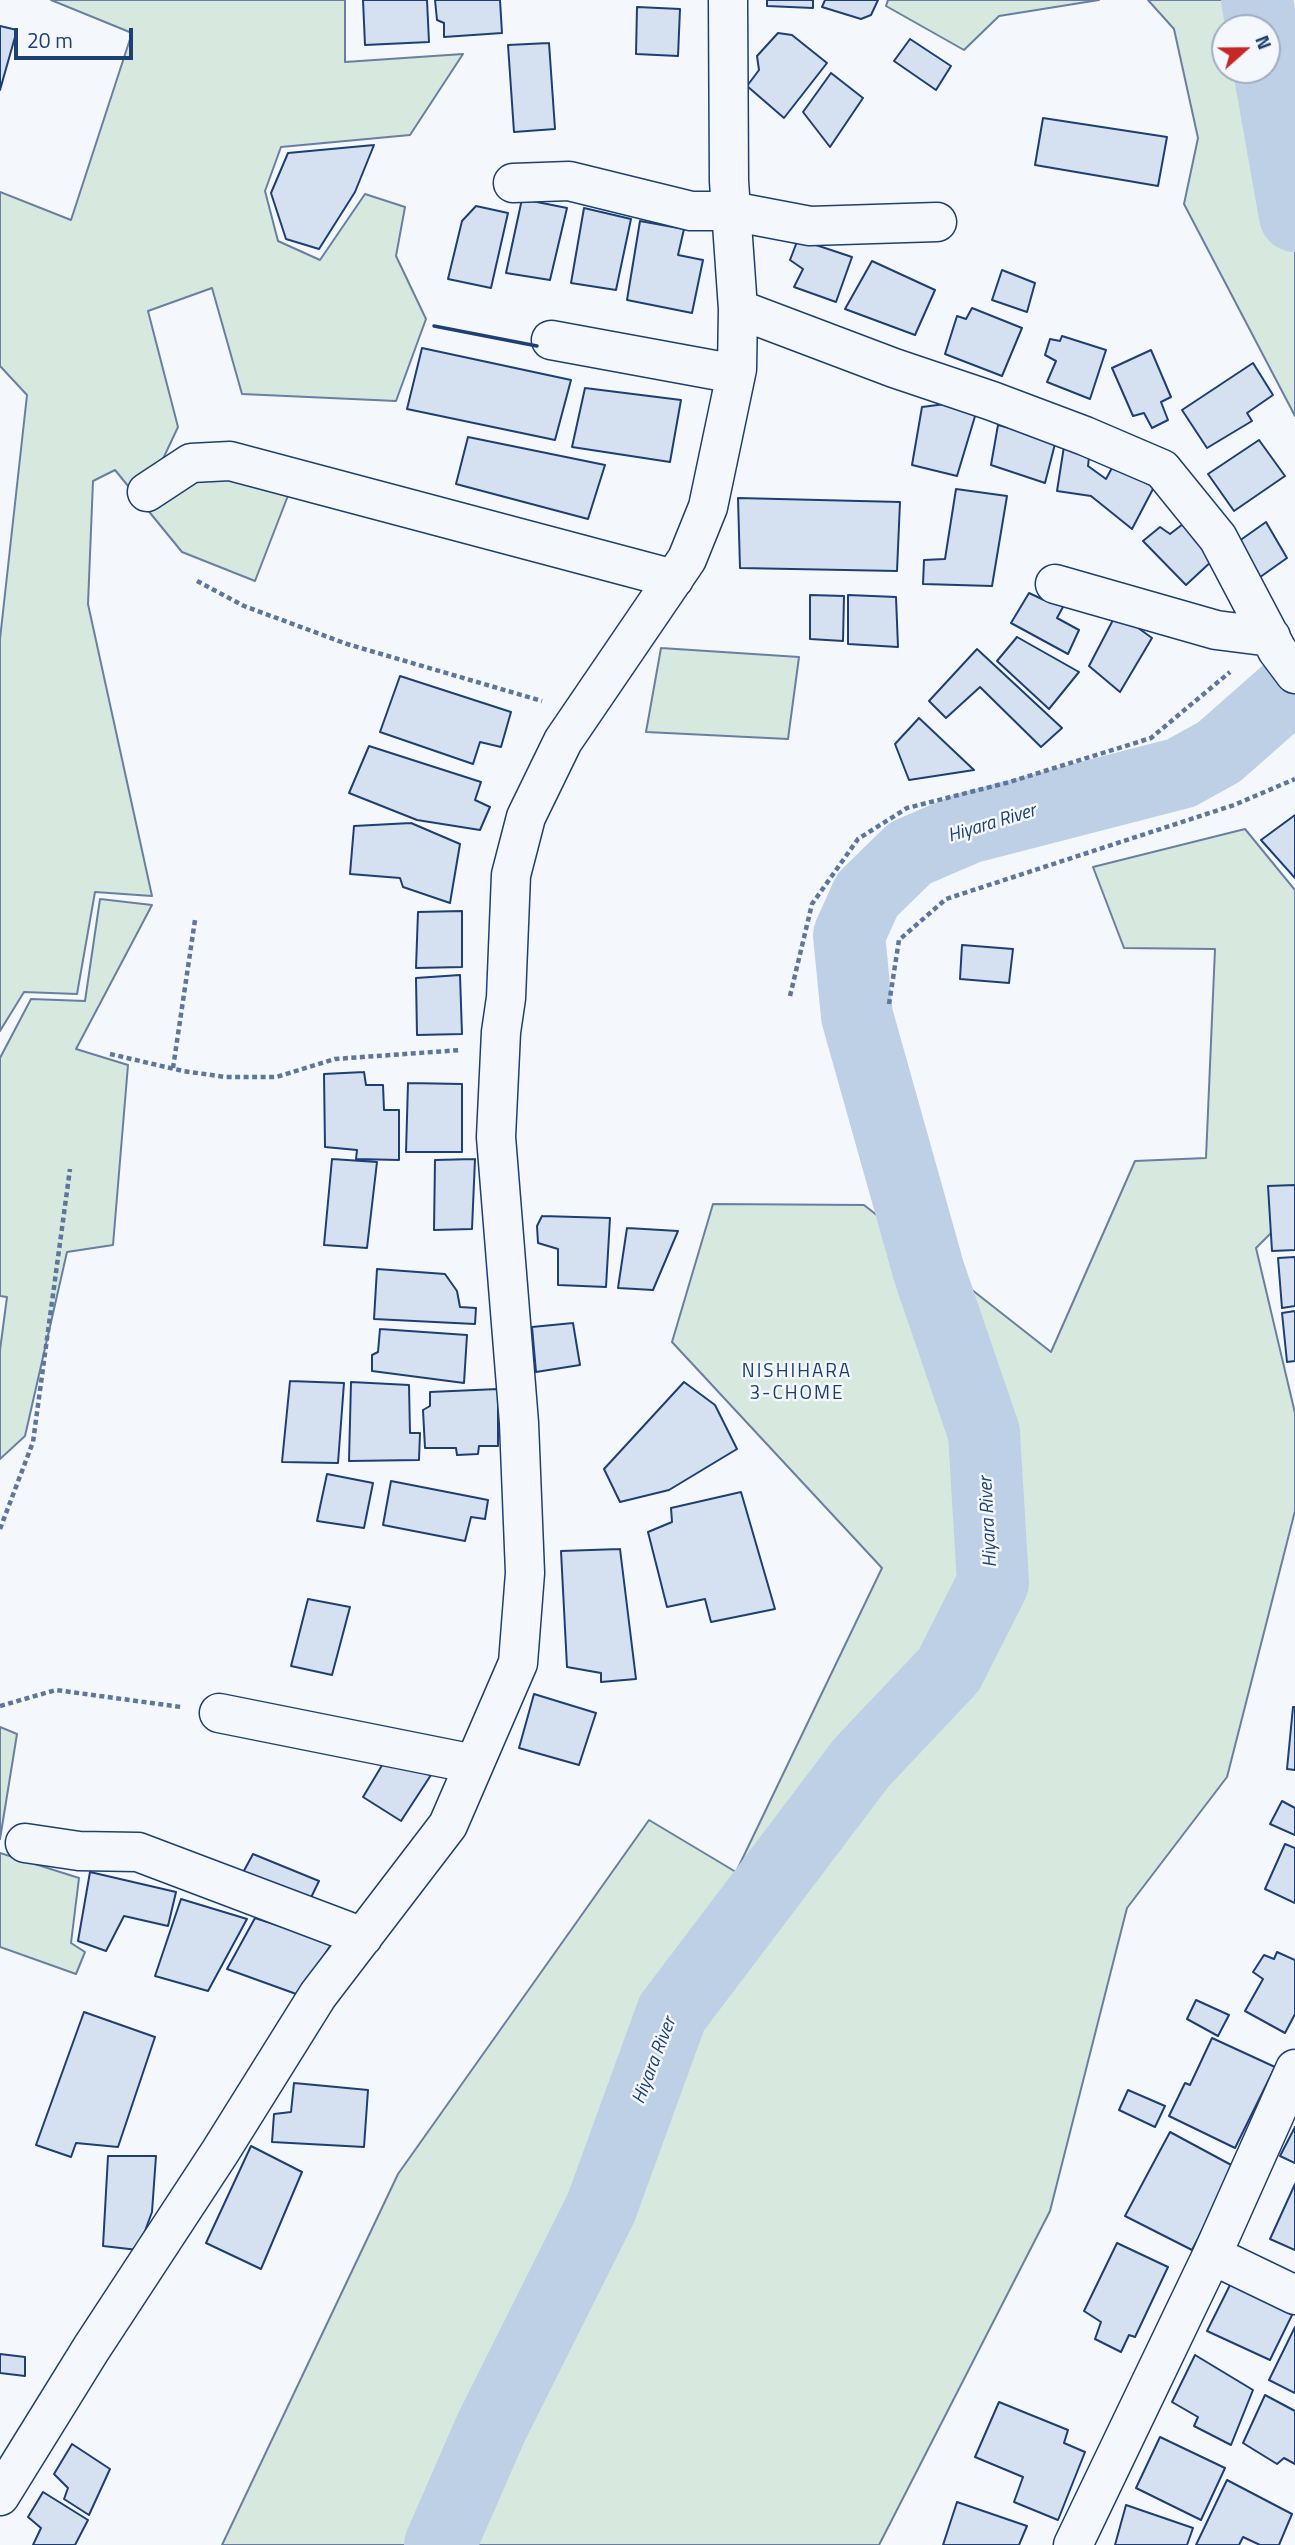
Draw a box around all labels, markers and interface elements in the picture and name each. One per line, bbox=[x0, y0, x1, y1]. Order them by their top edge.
scale bar bbox=[18, 14, 136, 58]
north arrow bbox=[1211, 14, 1281, 84]
text: 20 m bbox=[27, 24, 73, 56]
text: N bbox=[1248, 31, 1280, 53]
water label: Hiyara River bbox=[945, 800, 1039, 848]
district label: NISHIHARA 3-CHOME bbox=[743, 1361, 851, 1405]
water label: Hiyara River bbox=[975, 1476, 1003, 1568]
water label: Hiyara River bbox=[628, 2014, 682, 2108]

